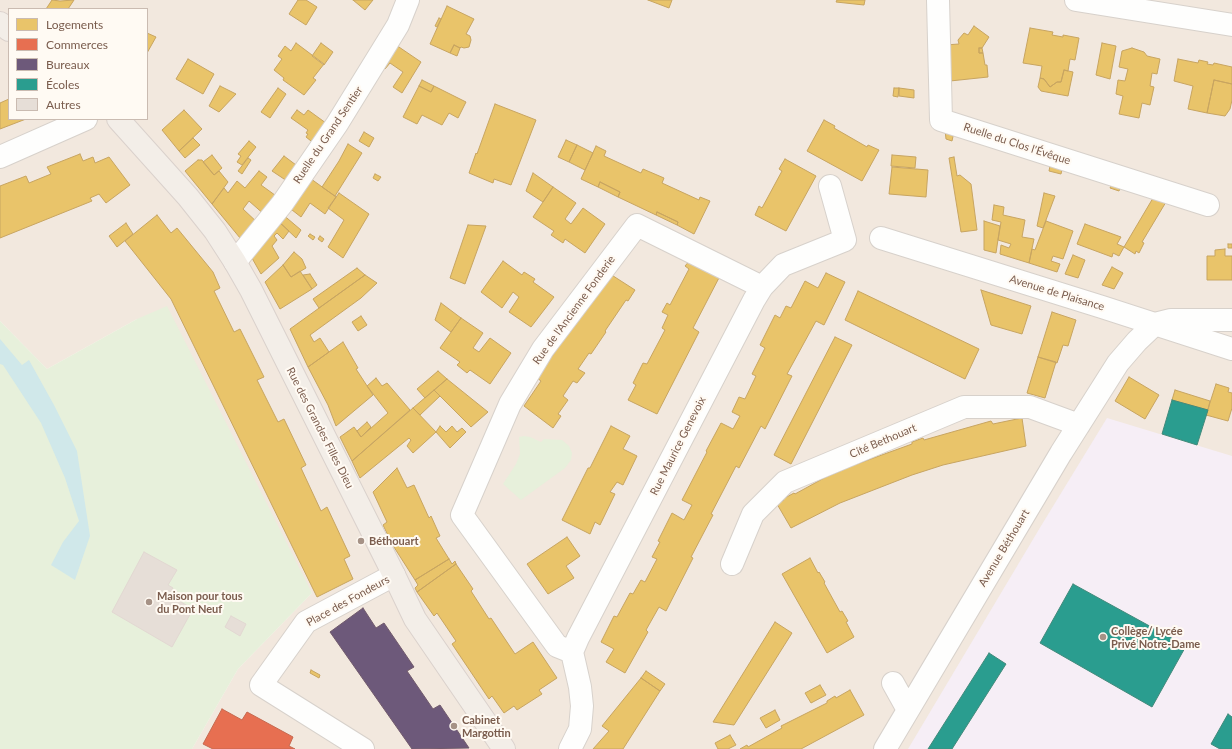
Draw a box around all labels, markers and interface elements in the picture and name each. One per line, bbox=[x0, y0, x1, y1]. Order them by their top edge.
legend bbox=[8, 8, 148, 120]
text: Logements bbox=[46, 17, 103, 32]
text: Commerces bbox=[46, 37, 108, 52]
text: Bureaux bbox=[46, 57, 89, 72]
text: Écoles bbox=[46, 77, 79, 92]
street label: Ruelle du Grand Sentier bbox=[291, 84, 365, 186]
text: Autres bbox=[46, 97, 81, 112]
street label: Ruelle du Clos l'Évêque bbox=[962, 120, 1072, 168]
street label: Rue de l'Ancienne Fonderie bbox=[530, 253, 618, 367]
street label: Avenue de Plaisance bbox=[1008, 272, 1106, 314]
street label: Rue des Grandes Filles Dieu bbox=[284, 365, 356, 491]
street label: Rue Maurice Genevoix bbox=[647, 394, 709, 498]
street label: Cité Bethouart bbox=[848, 421, 918, 461]
street label: Avenue Béthouart bbox=[976, 507, 1032, 589]
place label: Béthouart bbox=[369, 534, 419, 548]
marker: Béthouart bbox=[356, 536, 366, 546]
street label: Place des Fondeurs bbox=[304, 573, 392, 629]
place label: Maison pour tous du Pont Neuf bbox=[157, 589, 243, 615]
marker: Maison pour tous du Pont Neuf bbox=[144, 597, 154, 607]
place label: Collège/ Lycée Privé Notre-Dame bbox=[1111, 624, 1200, 650]
marker: Collège/ Lycée Privé Notre-Dame bbox=[1098, 632, 1108, 642]
place label: Cabinet Margottin bbox=[462, 713, 511, 739]
marker: Cabinet Margottin bbox=[449, 721, 459, 731]

